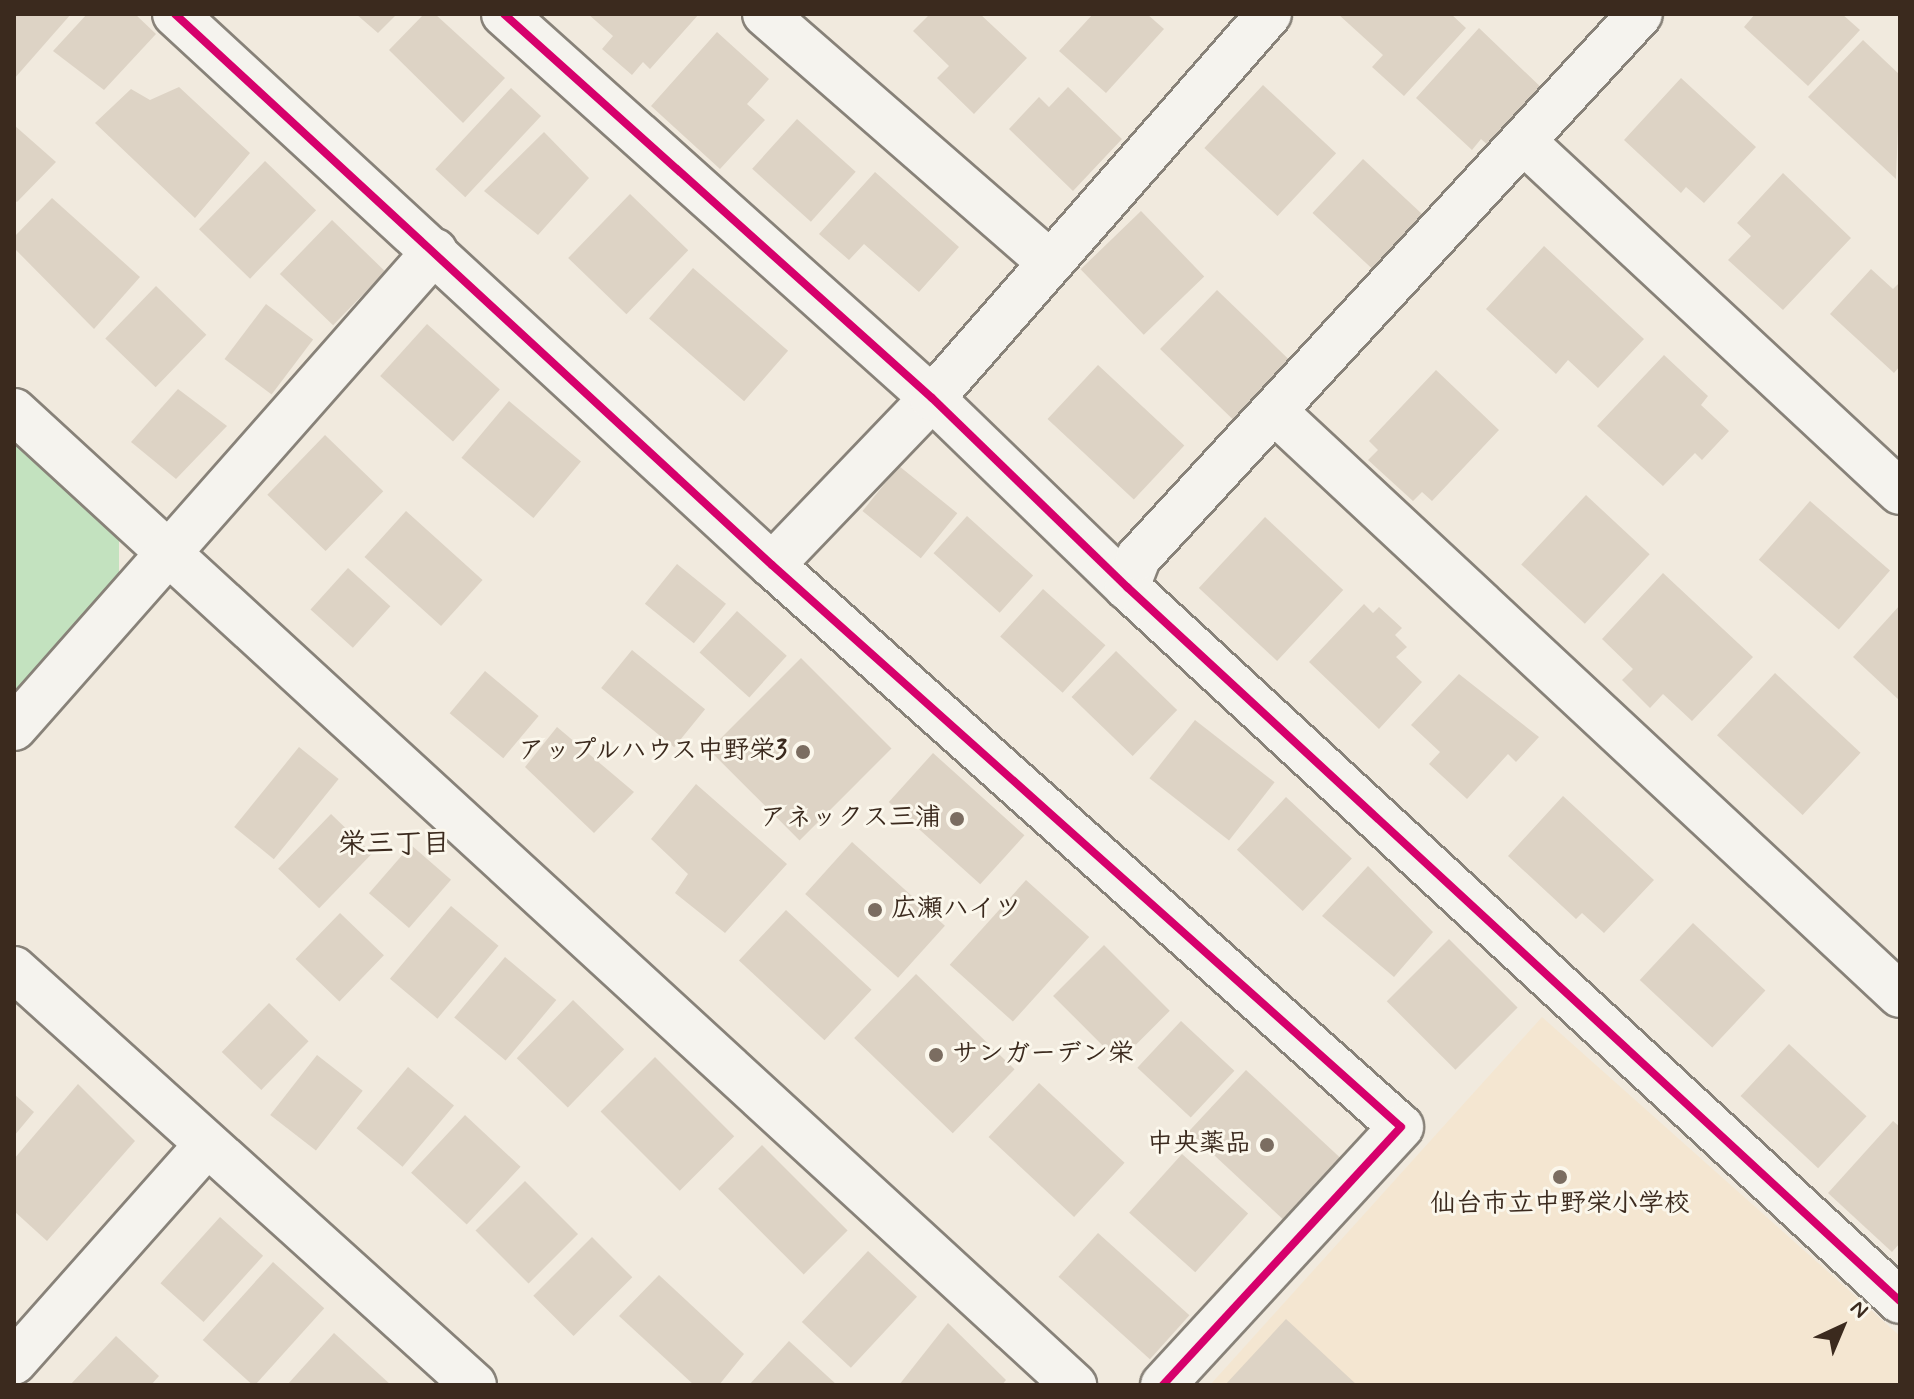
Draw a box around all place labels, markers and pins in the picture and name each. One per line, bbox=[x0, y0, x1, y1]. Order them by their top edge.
place label: アップルハウス中野栄3 bbox=[515, 736, 787, 768]
marker: アップルハウス中野栄3 bbox=[794, 743, 812, 761]
place label: アネックス三浦 bbox=[759, 803, 941, 835]
marker: アネックス三浦 bbox=[948, 810, 966, 828]
place label: 広瀬ハイツ bbox=[891, 894, 1021, 926]
marker: 広瀬ハイツ bbox=[866, 901, 884, 919]
place label: サンガーデン栄 bbox=[952, 1039, 1134, 1071]
marker: サンガーデン栄 bbox=[927, 1046, 945, 1064]
place label: 中央薬品 bbox=[1147, 1129, 1251, 1161]
marker: 中央薬品 bbox=[1258, 1136, 1276, 1154]
marker: 仙台市立中野栄小学校 bbox=[1551, 1168, 1569, 1186]
place label: 仙台市立中野栄小学校 bbox=[1430, 1189, 1690, 1221]

